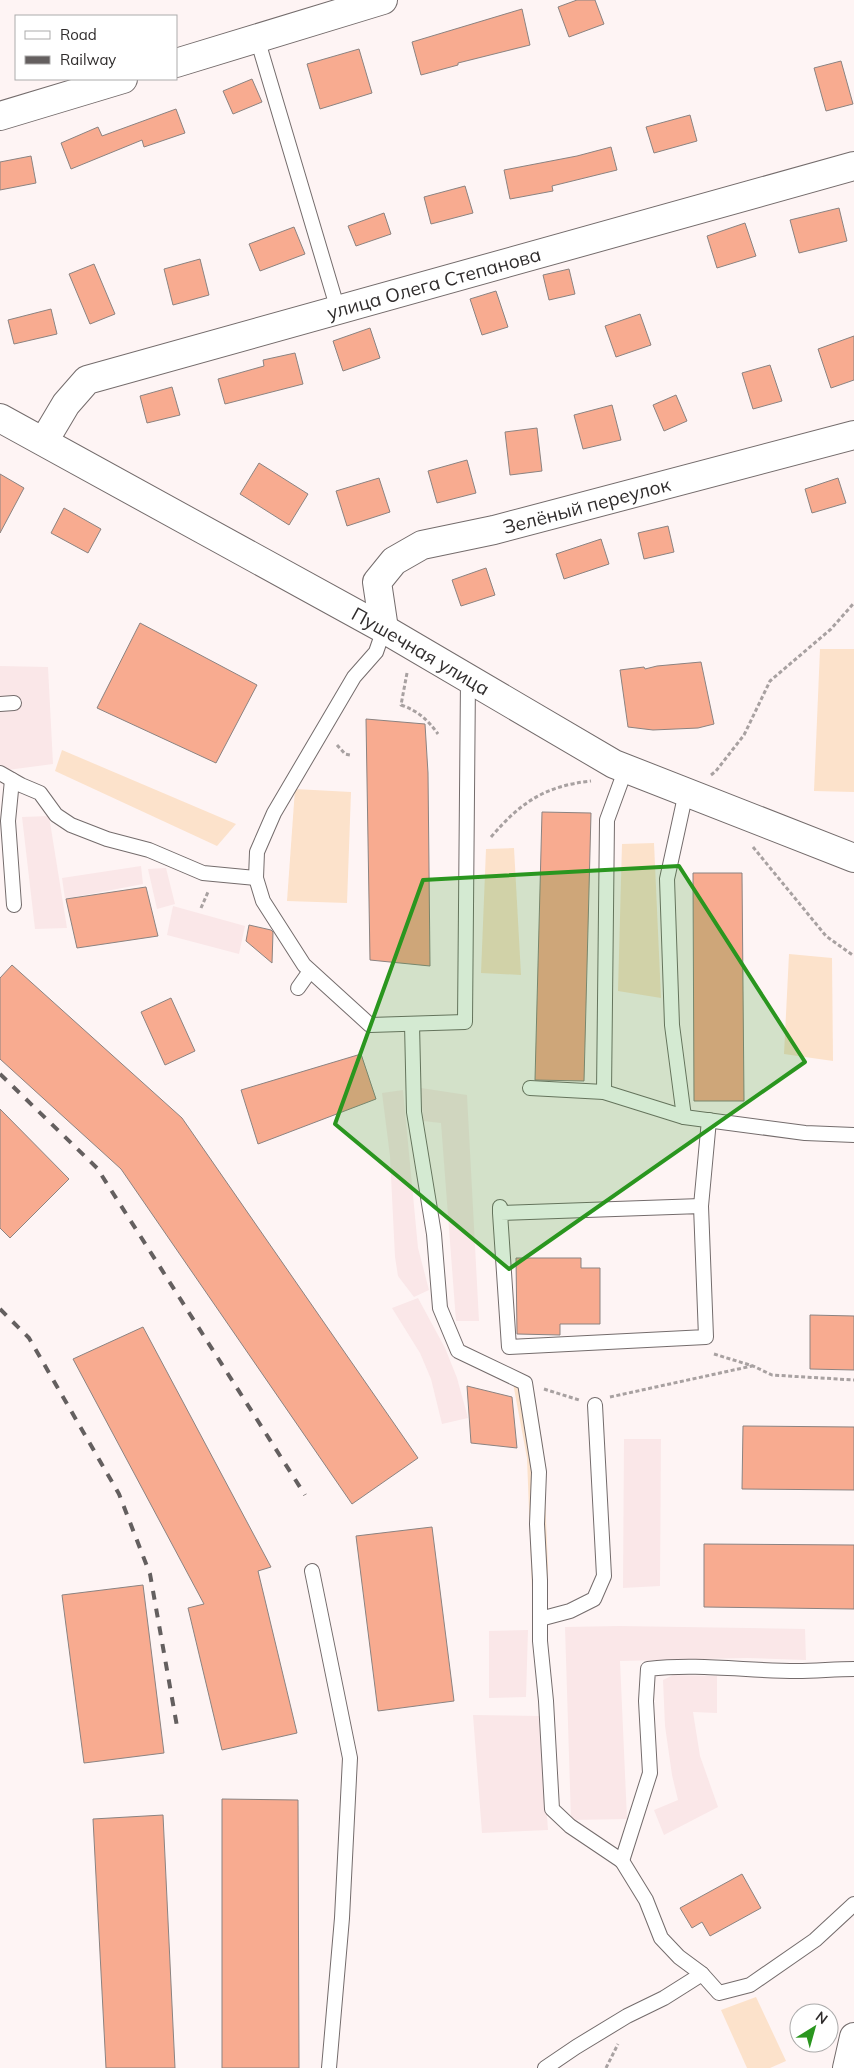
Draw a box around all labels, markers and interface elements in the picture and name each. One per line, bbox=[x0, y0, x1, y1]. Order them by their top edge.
legend bbox=[15, 15, 178, 80]
text: Road bbox=[60, 25, 97, 44]
text: Railway bbox=[60, 50, 116, 69]
street label: улица Олега Степанова bbox=[324, 242, 544, 325]
street label: Зелёный переулок bbox=[500, 472, 674, 539]
street label: Пушечная улица bbox=[348, 602, 494, 700]
north arrow bbox=[789, 2003, 839, 2053]
text: N bbox=[812, 2007, 831, 2028]

